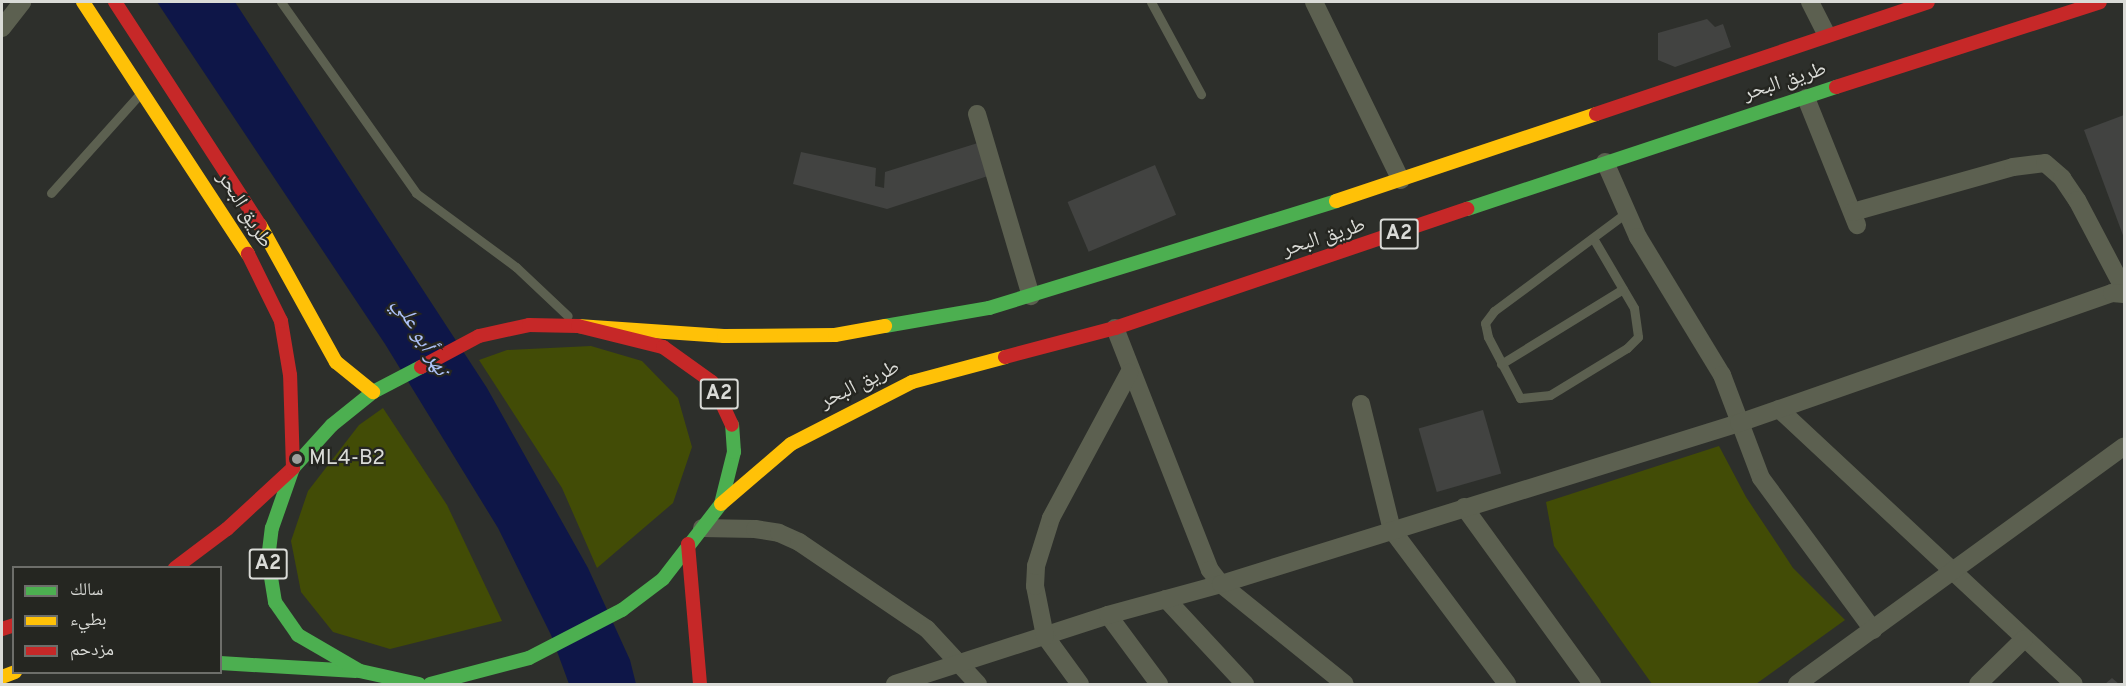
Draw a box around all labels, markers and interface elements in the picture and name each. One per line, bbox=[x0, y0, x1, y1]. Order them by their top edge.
street label: طريق البحر bbox=[1740, 57, 1830, 107]
street label: طريق البحر bbox=[211, 167, 277, 253]
street label: طريق البحر bbox=[1279, 213, 1369, 263]
road number: A2 bbox=[1380, 217, 1418, 251]
water label: نهر أبو علي bbox=[386, 293, 454, 381]
street label: طريق البحر bbox=[816, 355, 904, 415]
road number: A2 bbox=[700, 377, 738, 411]
place label: ML4-B2 bbox=[309, 446, 385, 472]
marker: ML4-B2 bbox=[290, 452, 304, 466]
road number: A2 bbox=[248, 547, 288, 581]
legend bbox=[12, 566, 222, 674]
text: سالك bbox=[70, 579, 103, 602]
text: بطيء bbox=[70, 609, 107, 632]
text: مزدحم bbox=[70, 639, 114, 662]

